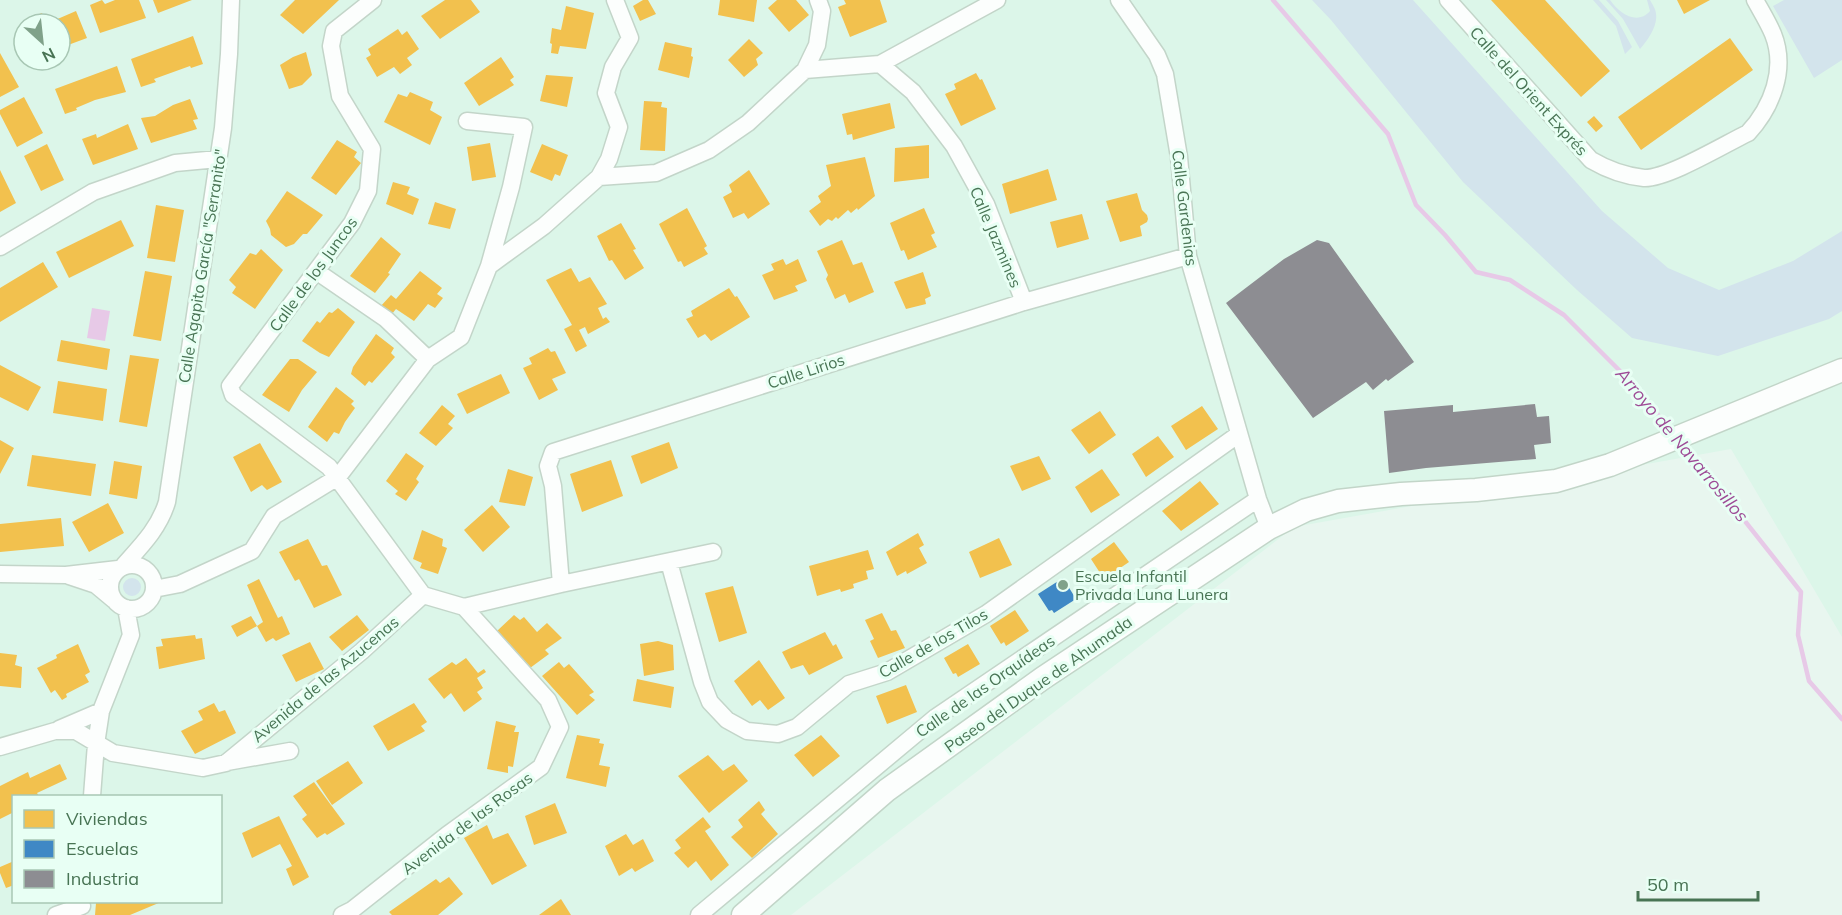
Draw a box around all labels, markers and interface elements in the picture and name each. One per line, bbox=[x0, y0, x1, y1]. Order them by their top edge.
north arrow bbox=[12, 12, 72, 72]
street label: Calle del Orient Exprés bbox=[1466, 22, 1592, 160]
text: N bbox=[39, 44, 59, 67]
street label: Calle Agapito García "Serranito" bbox=[174, 148, 230, 384]
street label: Calle Gardenias bbox=[1168, 149, 1202, 267]
street label: Calle Jazmines bbox=[966, 183, 1026, 291]
street label: Calle de los Juncos bbox=[265, 213, 361, 335]
street label: Calle Lirios bbox=[765, 349, 847, 393]
water label: Arroyo de Navarrosillos bbox=[1610, 362, 1754, 527]
place label: Escuela Infantil Privada Luna Lunera bbox=[1075, 566, 1228, 604]
marker: Escuela Infantil Privada Luna Lunera bbox=[1056, 578, 1070, 592]
street label: Calle de los Tilos bbox=[875, 604, 991, 682]
street label: Paseo del Duque de Ahumada bbox=[940, 611, 1136, 757]
street label: Avenida de las Azucenas bbox=[247, 612, 403, 746]
street label: Calle de las Orquídeas bbox=[912, 630, 1058, 742]
street label: Avenida de las Rosas bbox=[398, 767, 536, 879]
legend bbox=[12, 795, 222, 903]
text: Viviendas bbox=[66, 807, 148, 830]
text: Escuelas bbox=[66, 837, 139, 860]
scale bar bbox=[1638, 864, 1758, 902]
text: Industria bbox=[66, 867, 139, 890]
text: 50 m bbox=[1647, 873, 1689, 896]

